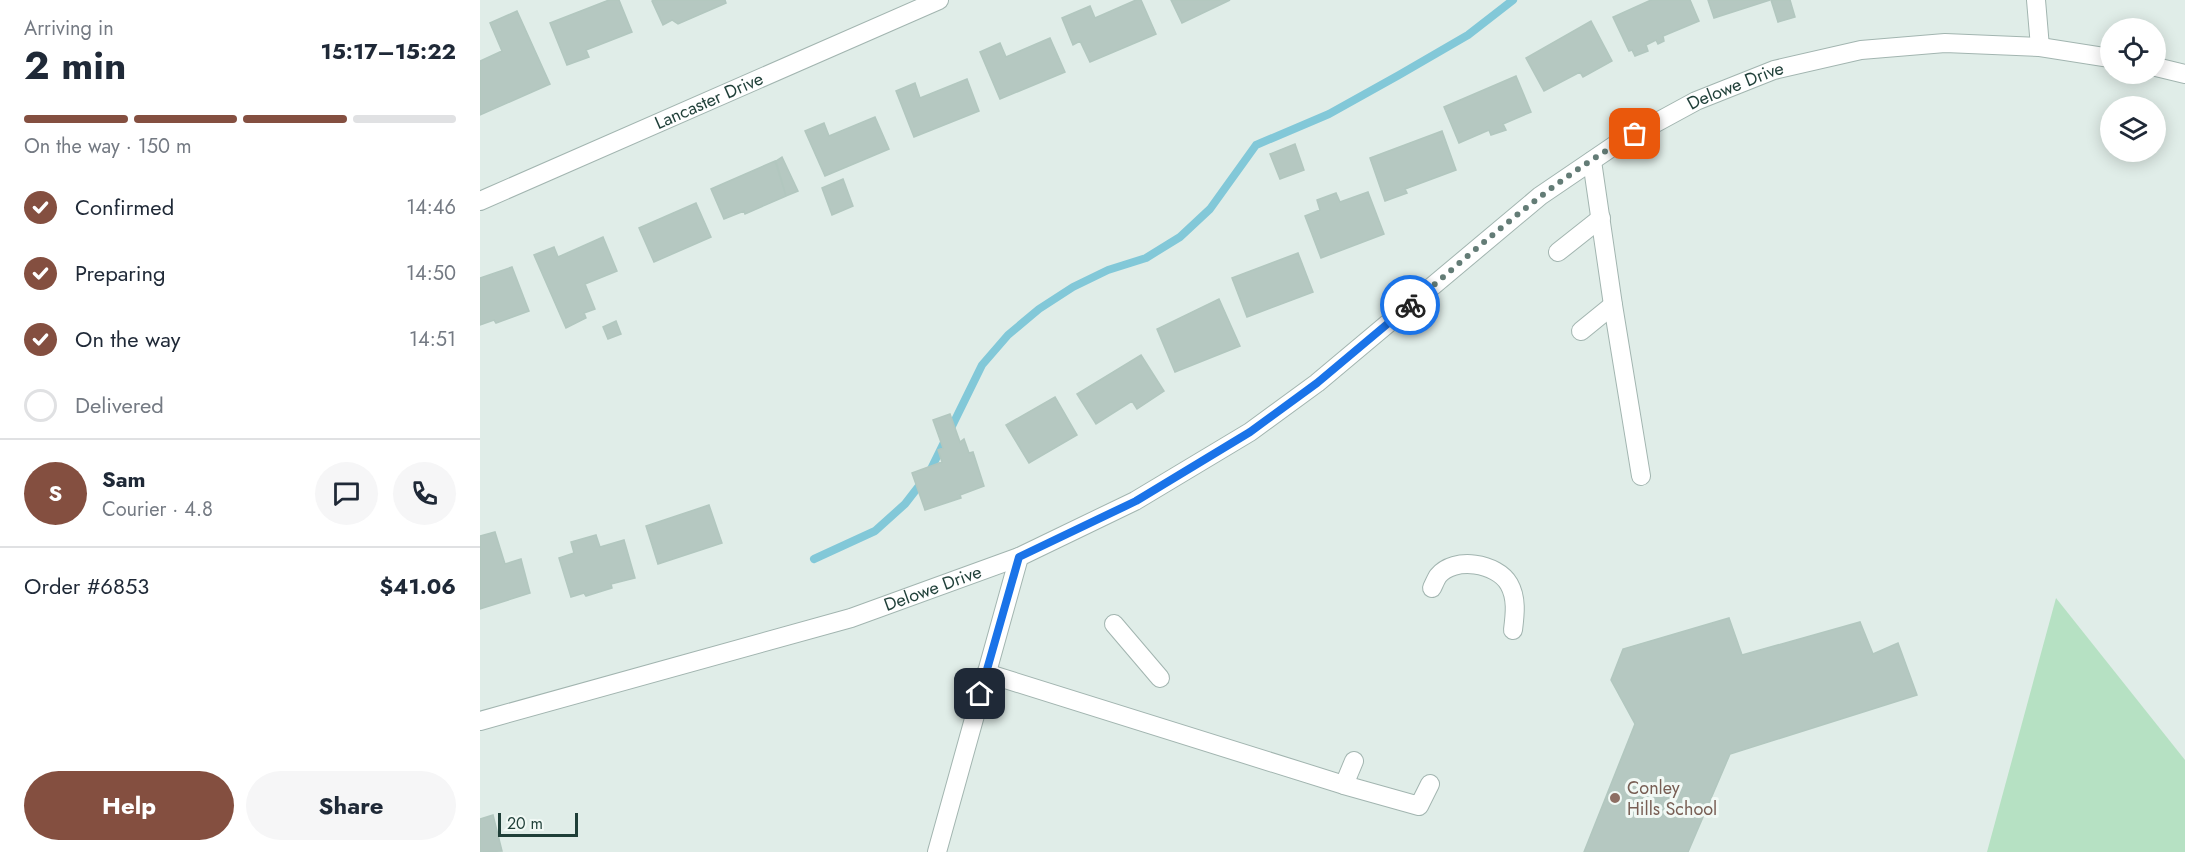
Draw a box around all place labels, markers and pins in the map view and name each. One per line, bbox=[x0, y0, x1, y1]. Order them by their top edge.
pin bbox=[1609, 108, 1660, 159]
pin bbox=[954, 668, 1005, 719]
place label: Conley Hills School bbox=[1627, 775, 1717, 822]
marker: Conley Hills School bbox=[1608, 791, 1622, 805]

